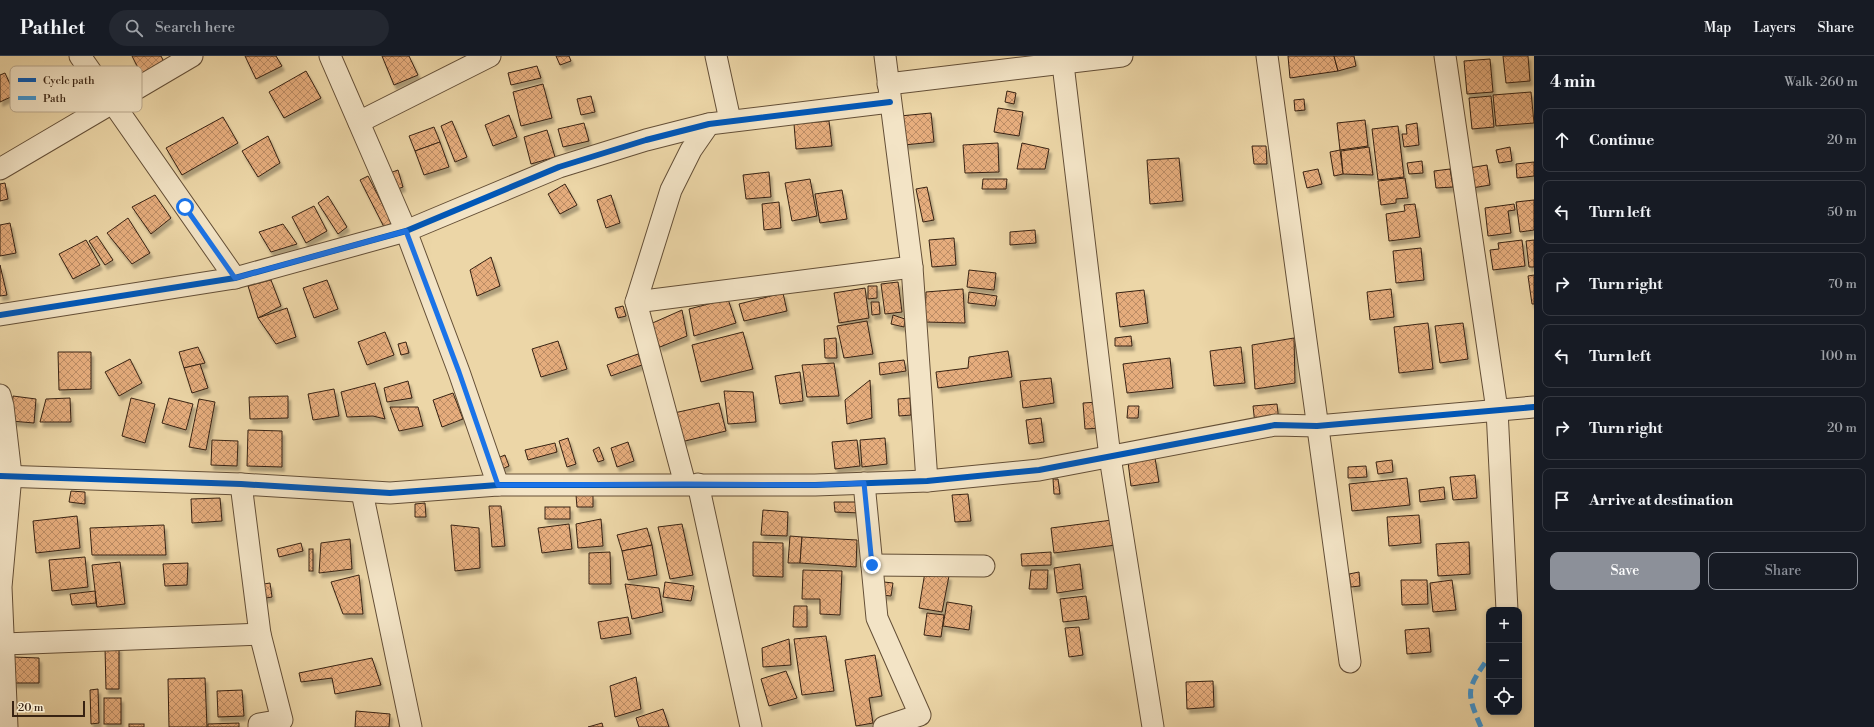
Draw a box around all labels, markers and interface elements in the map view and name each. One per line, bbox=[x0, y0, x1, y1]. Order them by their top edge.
search box bbox=[109, 10, 389, 46]
text: Pathlet bbox=[20, 16, 85, 40]
icon: search bbox=[123, 17, 145, 39]
text: Search here bbox=[155, 18, 235, 37]
text: Map bbox=[1704, 19, 1731, 37]
text: Layers bbox=[1753, 19, 1796, 37]
text: Share bbox=[1818, 19, 1854, 37]
legend bbox=[10, 66, 142, 112]
text: 4 min bbox=[1550, 71, 1595, 93]
text: Cycle path bbox=[43, 74, 95, 88]
text: Walk · 260 m bbox=[1784, 74, 1858, 90]
text: Path bbox=[43, 92, 67, 106]
icon: ahead bbox=[1551, 129, 1573, 151]
text: Continue bbox=[1589, 131, 1654, 150]
text: 20 m bbox=[1827, 132, 1857, 148]
route start bbox=[176, 198, 194, 216]
icon: left bbox=[1551, 201, 1573, 223]
text: Turn left bbox=[1589, 203, 1651, 222]
text: 50 m bbox=[1827, 204, 1857, 220]
icon: right bbox=[1551, 273, 1573, 295]
text: Turn right bbox=[1589, 275, 1663, 294]
text: 70 m bbox=[1828, 276, 1857, 292]
icon: left bbox=[1551, 345, 1573, 367]
text: Turn left bbox=[1589, 347, 1651, 366]
text: 100 m bbox=[1821, 348, 1857, 364]
icon: right bbox=[1551, 417, 1573, 439]
text: Turn right bbox=[1589, 419, 1663, 438]
text: 20 m bbox=[1827, 420, 1857, 436]
icon: arrive bbox=[1551, 489, 1573, 511]
text: Arrive at destination bbox=[1589, 491, 1733, 510]
button: Save bbox=[1550, 552, 1700, 590]
button: Share bbox=[1708, 552, 1858, 590]
route end bbox=[863, 556, 881, 574]
map controls bbox=[1486, 607, 1522, 715]
button: + bbox=[1486, 607, 1522, 643]
button: − bbox=[1486, 643, 1522, 679]
button: locate bbox=[1486, 679, 1522, 715]
scale bar bbox=[12, 699, 85, 718]
text: 20 m bbox=[18, 701, 43, 715]

